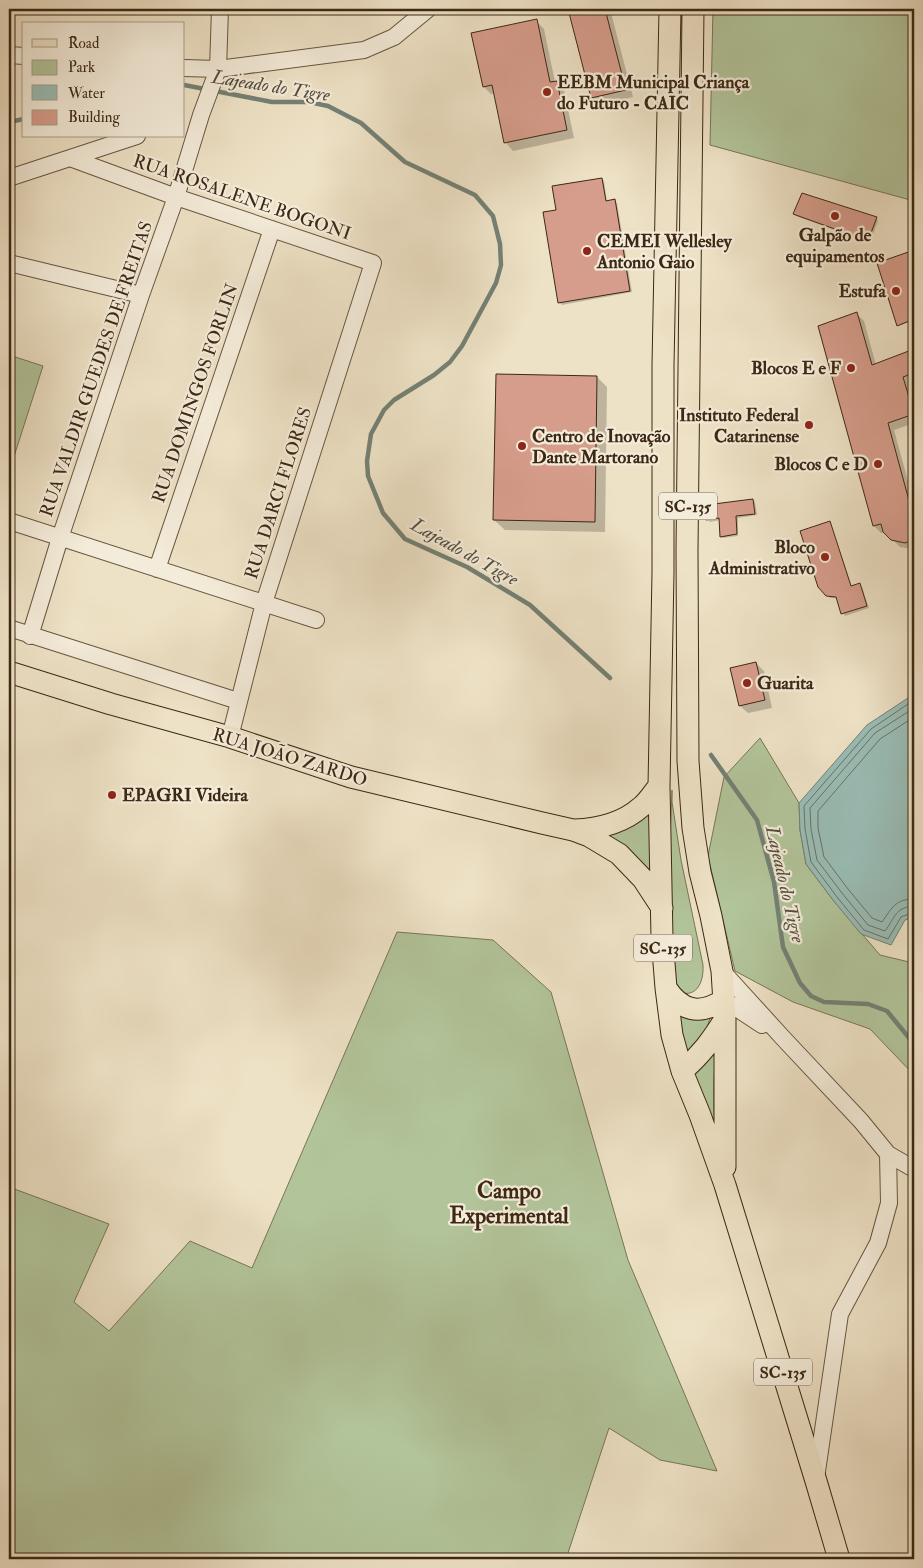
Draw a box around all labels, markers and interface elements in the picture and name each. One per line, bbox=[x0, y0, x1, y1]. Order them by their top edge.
legend bbox=[22, 22, 185, 138]
text: Road bbox=[68, 34, 100, 53]
text: Park bbox=[68, 58, 95, 77]
water label: Lajeado do Tigre bbox=[209, 65, 332, 107]
place label: EEBM Municipal Criança do Futuro - CAIC bbox=[557, 71, 750, 115]
text: Water bbox=[67, 84, 105, 103]
marker: EEBM Municipal Criança do Futuro - CAIC bbox=[541, 86, 553, 98]
text: Building bbox=[68, 108, 120, 127]
street label: RUA ROSALENE BOGONI bbox=[130, 149, 354, 246]
marker: Galpão de equipamentos bbox=[829, 210, 841, 222]
street label: RUA VALDIR GUEDES DE FREITAS bbox=[35, 218, 158, 520]
place label: Galpão de equipamentos bbox=[786, 224, 884, 268]
place label: CEMEI Wellesley Antonio Gaio bbox=[596, 230, 733, 274]
marker: CEMEI Wellesley Antonio Gaio bbox=[581, 245, 593, 257]
street label: RUA DOMINGOS FORLIN bbox=[147, 280, 244, 506]
place label: Estufa bbox=[838, 280, 887, 303]
marker: Estufa bbox=[890, 285, 902, 297]
place label: Blocos E e F bbox=[751, 357, 842, 380]
marker: Blocos E e F bbox=[845, 362, 857, 374]
street label: RUA DARCI FLORES bbox=[240, 404, 317, 582]
place label: Instituto Federal Catarinense bbox=[679, 404, 799, 448]
marker: Instituto Federal Catarinense bbox=[803, 419, 815, 431]
place label: Centro de Inovação Dante Martorano bbox=[532, 425, 671, 469]
marker: Centro de Inovação Dante Martorano bbox=[516, 440, 528, 452]
place label: Blocos C e D bbox=[774, 453, 868, 476]
marker: Blocos C e D bbox=[872, 458, 884, 470]
road number: SC-135 bbox=[659, 492, 717, 520]
water label: Lajeado do Tigre bbox=[406, 512, 523, 592]
place label: Bloco Administrativo bbox=[708, 536, 815, 580]
marker: Bloco Administrativo bbox=[819, 551, 831, 563]
place label: Guarita bbox=[757, 672, 814, 695]
marker: Guarita bbox=[741, 677, 753, 689]
street label: RUA JOÃO ZARDO bbox=[210, 723, 370, 792]
place label: EPAGRI Videira bbox=[122, 784, 248, 807]
marker: EPAGRI Videira bbox=[106, 789, 118, 801]
water label: Lajeado do Tigre bbox=[760, 822, 810, 946]
road number: SC-135 bbox=[634, 934, 692, 961]
district label: Campo Experimental bbox=[449, 1177, 569, 1231]
road number: SC-135 bbox=[754, 1358, 812, 1385]

